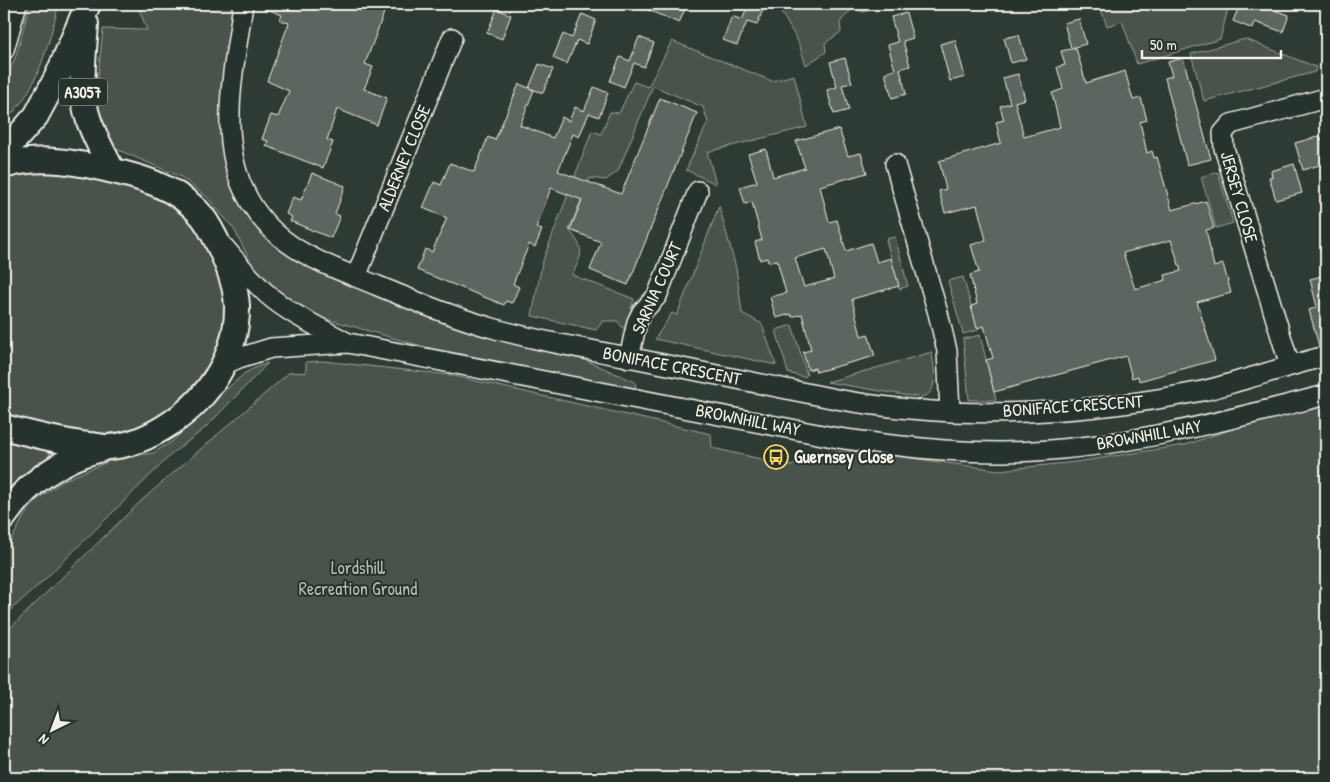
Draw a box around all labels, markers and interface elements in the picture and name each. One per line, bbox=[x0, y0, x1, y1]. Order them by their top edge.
scale bar bbox=[1142, 28, 1281, 60]
text: 50 m bbox=[1150, 34, 1177, 55]
road number: A3057 bbox=[59, 78, 107, 105]
street label: ALDERNEY CLOSE bbox=[371, 101, 436, 215]
street label: JERSEY CLOSE bbox=[1215, 148, 1264, 245]
street label: SARNIA COURT bbox=[625, 237, 688, 338]
street label: BONIFACE CRESCENT bbox=[601, 340, 744, 391]
street label: BONIFACE CRESCENT bbox=[1002, 388, 1144, 423]
street label: BROWNHILL WAY bbox=[694, 397, 803, 442]
street label: BROWNHILL WAY bbox=[1095, 413, 1203, 456]
bus stop icon: Guernsey Close bbox=[763, 444, 789, 470]
place label: Guernsey Close bbox=[794, 444, 895, 470]
park label: Lordshill Recreation Ground bbox=[299, 555, 417, 601]
north arrow bbox=[28, 704, 78, 754]
text: N bbox=[33, 730, 52, 750]

